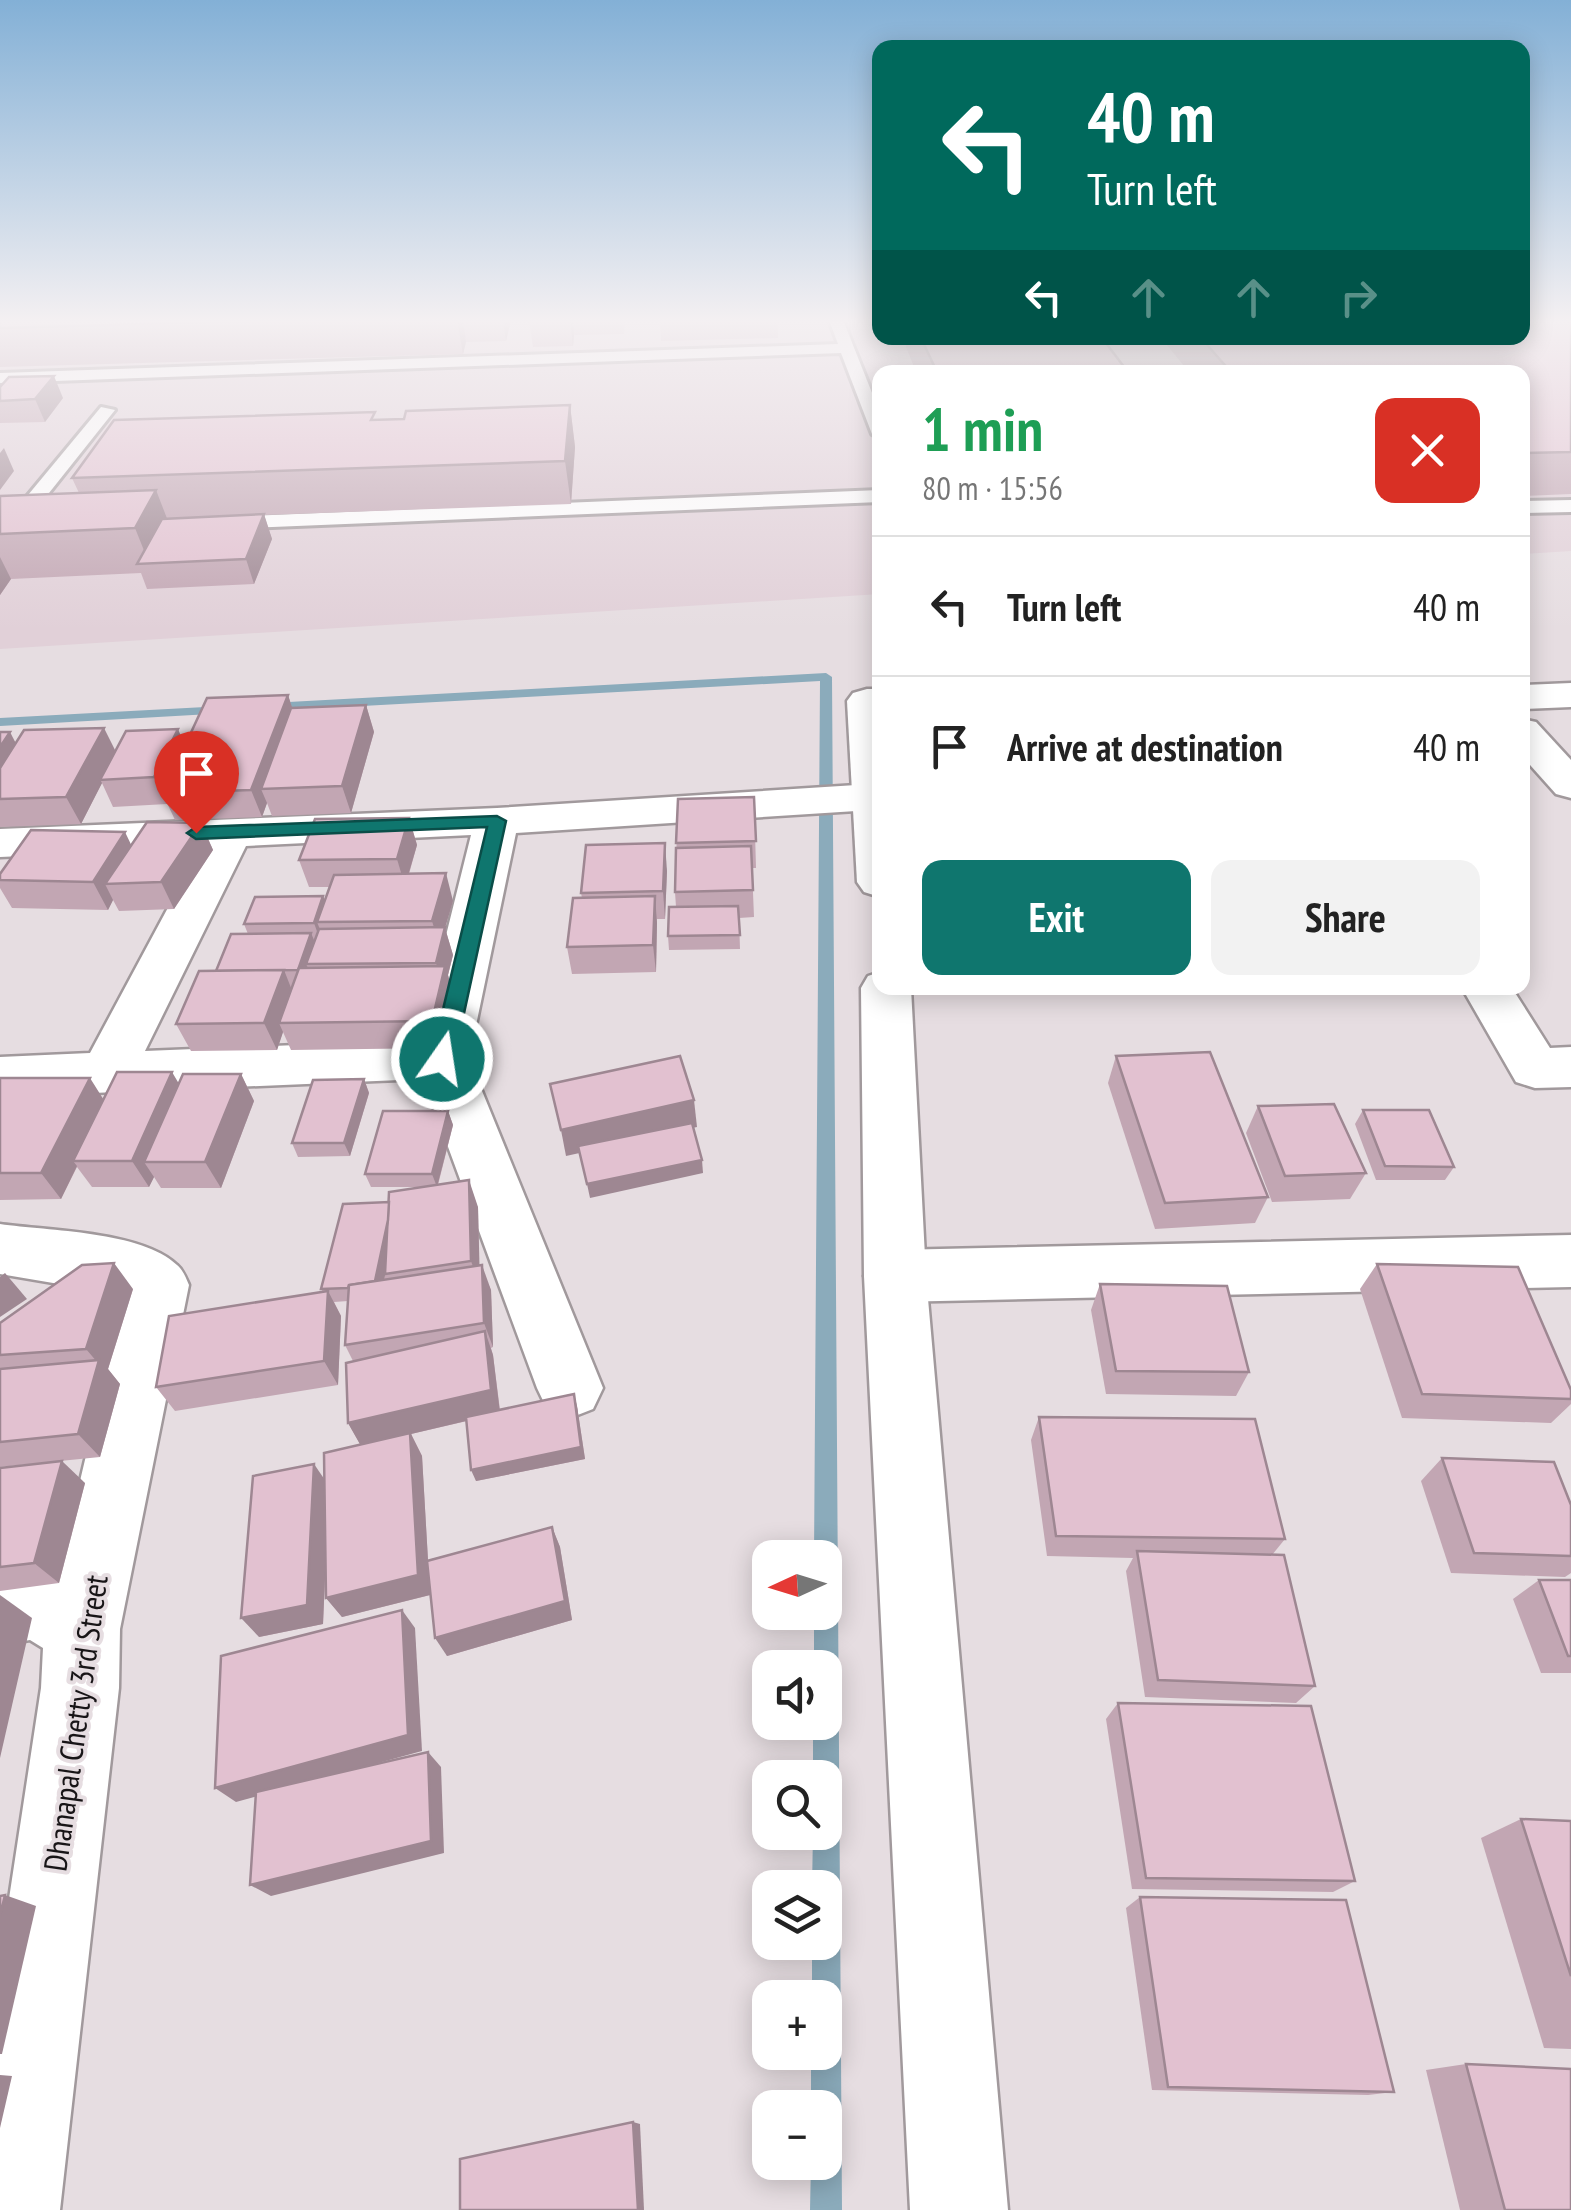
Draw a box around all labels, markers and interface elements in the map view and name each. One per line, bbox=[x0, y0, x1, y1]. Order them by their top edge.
text: 40 m bbox=[1087, 71, 1215, 161]
icon: left bbox=[922, 80, 1052, 210]
text: Turn left bbox=[1087, 159, 1217, 217]
icon: left bbox=[1016, 270, 1071, 325]
icon: ahead bbox=[1121, 270, 1176, 325]
icon: ahead bbox=[1226, 270, 1281, 325]
icon: right bbox=[1331, 270, 1386, 325]
text: 1 min bbox=[922, 390, 1043, 468]
button: close bbox=[1375, 398, 1480, 503]
text: 80 m · 15:56 bbox=[922, 467, 1063, 509]
icon: left bbox=[922, 579, 977, 634]
text: Turn left bbox=[1007, 582, 1121, 631]
text: 40 m bbox=[1413, 582, 1480, 631]
icon: arrive bbox=[922, 719, 977, 774]
text: Arrive at destination bbox=[1007, 722, 1283, 771]
text: 40 m bbox=[1413, 722, 1480, 771]
pin bbox=[154, 731, 239, 834]
icon: arrive bbox=[169, 746, 224, 801]
button: Exit bbox=[922, 860, 1191, 975]
button: Share bbox=[1211, 860, 1480, 975]
position arrow bbox=[390, 1007, 494, 1111]
north arrow bbox=[752, 1540, 842, 1630]
map controls bbox=[752, 1540, 842, 2180]
street label: Dhanapal Chetty 3rd Street bbox=[33, 1572, 117, 1874]
button: sound bbox=[752, 1650, 842, 1740]
button: search bbox=[752, 1760, 842, 1850]
button: layers bbox=[752, 1870, 842, 1960]
button: + bbox=[752, 1980, 842, 2070]
button: − bbox=[752, 2090, 842, 2180]

